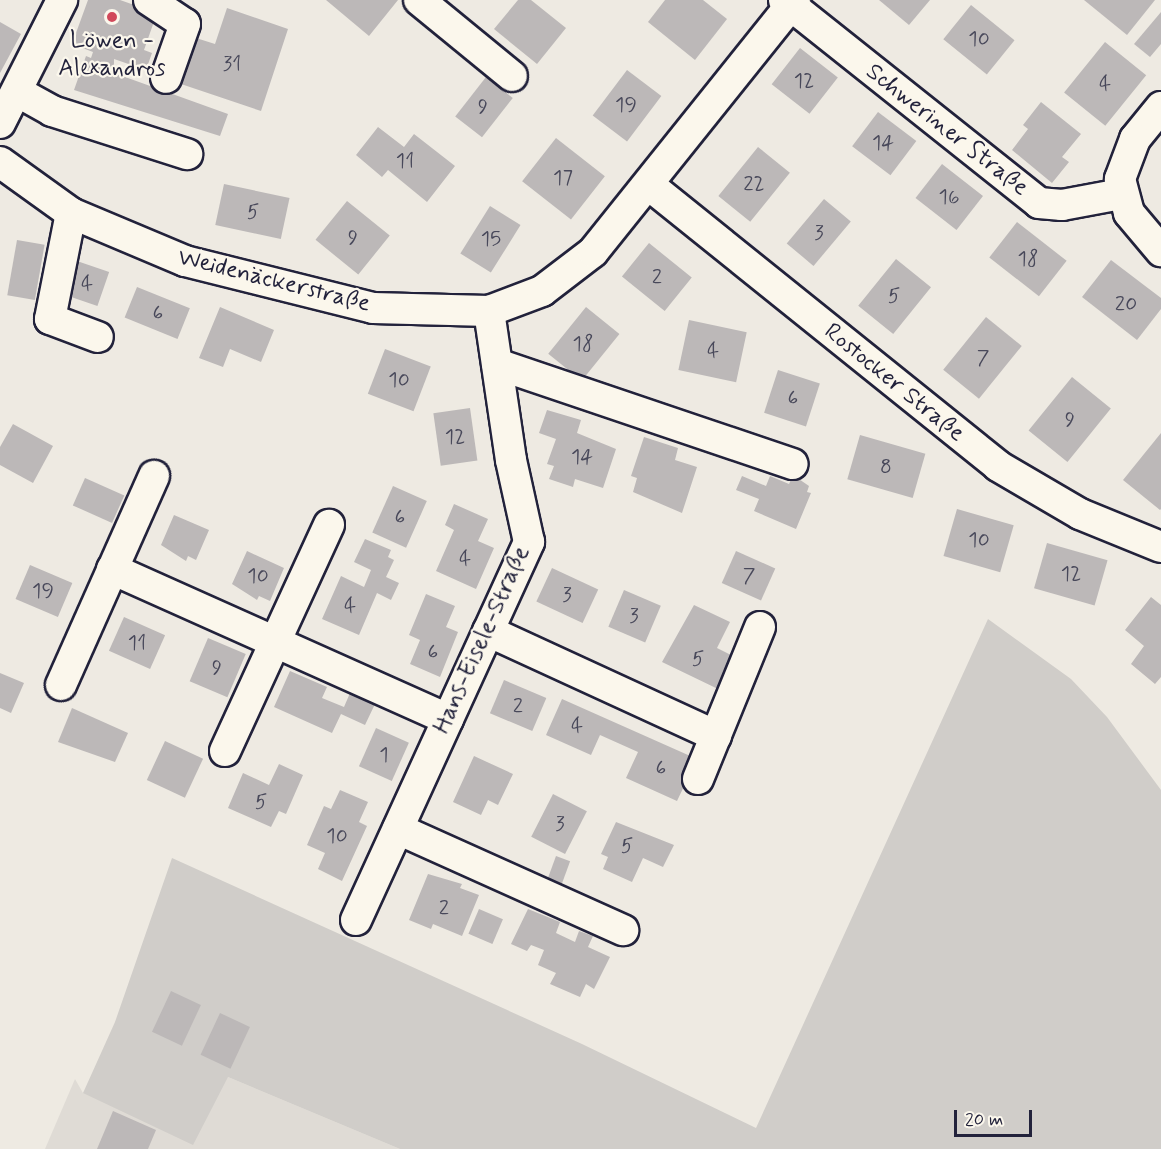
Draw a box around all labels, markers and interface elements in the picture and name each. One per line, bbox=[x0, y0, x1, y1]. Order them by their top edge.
marker: Löwen - Alexandros bbox=[105, 10, 119, 24]
house number: 10 bbox=[968, 26, 990, 52]
place label: Löwen - Alexandros bbox=[58, 27, 166, 83]
house number: 31 bbox=[223, 51, 241, 77]
street label: Schweriner Straße bbox=[860, 58, 1034, 202]
house number: 12 bbox=[794, 68, 814, 94]
house number: 4 bbox=[1099, 71, 1111, 97]
house number: 19 bbox=[615, 92, 637, 118]
house number: 9 bbox=[478, 94, 488, 120]
house number: 14 bbox=[872, 130, 894, 156]
house number: 11 bbox=[396, 148, 414, 174]
house number: 17 bbox=[553, 165, 573, 191]
house number: 22 bbox=[743, 171, 765, 197]
house number: 16 bbox=[939, 184, 959, 210]
house number: 5 bbox=[247, 199, 259, 225]
house number: 3 bbox=[814, 220, 824, 246]
house number: 9 bbox=[348, 225, 358, 251]
house number: 15 bbox=[481, 226, 501, 252]
street label: Weidenäckerstraße bbox=[175, 243, 373, 319]
house number: 18 bbox=[1018, 246, 1038, 272]
house number: 2 bbox=[652, 264, 662, 290]
house number: 4 bbox=[81, 271, 93, 297]
house number: 5 bbox=[888, 283, 900, 309]
house number: 20 bbox=[1115, 291, 1137, 317]
house number: 6 bbox=[153, 300, 163, 326]
street label: Rostocker Straße bbox=[818, 318, 970, 448]
house number: 18 bbox=[573, 331, 593, 357]
house number: 4 bbox=[707, 338, 719, 364]
house number: 7 bbox=[977, 345, 989, 371]
house number: 10 bbox=[388, 367, 410, 393]
house number: 6 bbox=[788, 385, 798, 411]
house number: 9 bbox=[1065, 407, 1075, 433]
house number: 12 bbox=[445, 424, 465, 450]
house number: 14 bbox=[571, 444, 593, 470]
house number: 8 bbox=[880, 454, 892, 480]
house number: 6 bbox=[395, 504, 405, 530]
house number: 10 bbox=[968, 527, 990, 553]
street label: Hans-Eisele-Straße bbox=[428, 542, 536, 738]
house number: 4 bbox=[459, 546, 471, 572]
house number: 12 bbox=[1061, 561, 1081, 587]
house number: 10 bbox=[247, 563, 269, 589]
house number: 7 bbox=[743, 563, 755, 589]
house number: 19 bbox=[32, 578, 54, 604]
house number: 3 bbox=[562, 582, 572, 608]
house number: 4 bbox=[344, 593, 356, 619]
house number: 3 bbox=[629, 603, 639, 629]
house number: 11 bbox=[128, 630, 146, 656]
house number: 6 bbox=[428, 639, 438, 665]
house number: 5 bbox=[692, 646, 704, 672]
house number: 9 bbox=[212, 655, 222, 681]
house number: 2 bbox=[513, 693, 523, 719]
house number: 4 bbox=[571, 713, 583, 739]
house number: 1 bbox=[379, 742, 389, 768]
house number: 6 bbox=[656, 755, 666, 781]
house number: 5 bbox=[255, 789, 267, 815]
house number: 3 bbox=[555, 811, 565, 837]
house number: 10 bbox=[326, 823, 348, 849]
house number: 5 bbox=[621, 833, 633, 859]
house number: 2 bbox=[439, 895, 449, 921]
scale bar bbox=[957, 1098, 1035, 1136]
text: 20 m bbox=[965, 1108, 1003, 1132]

